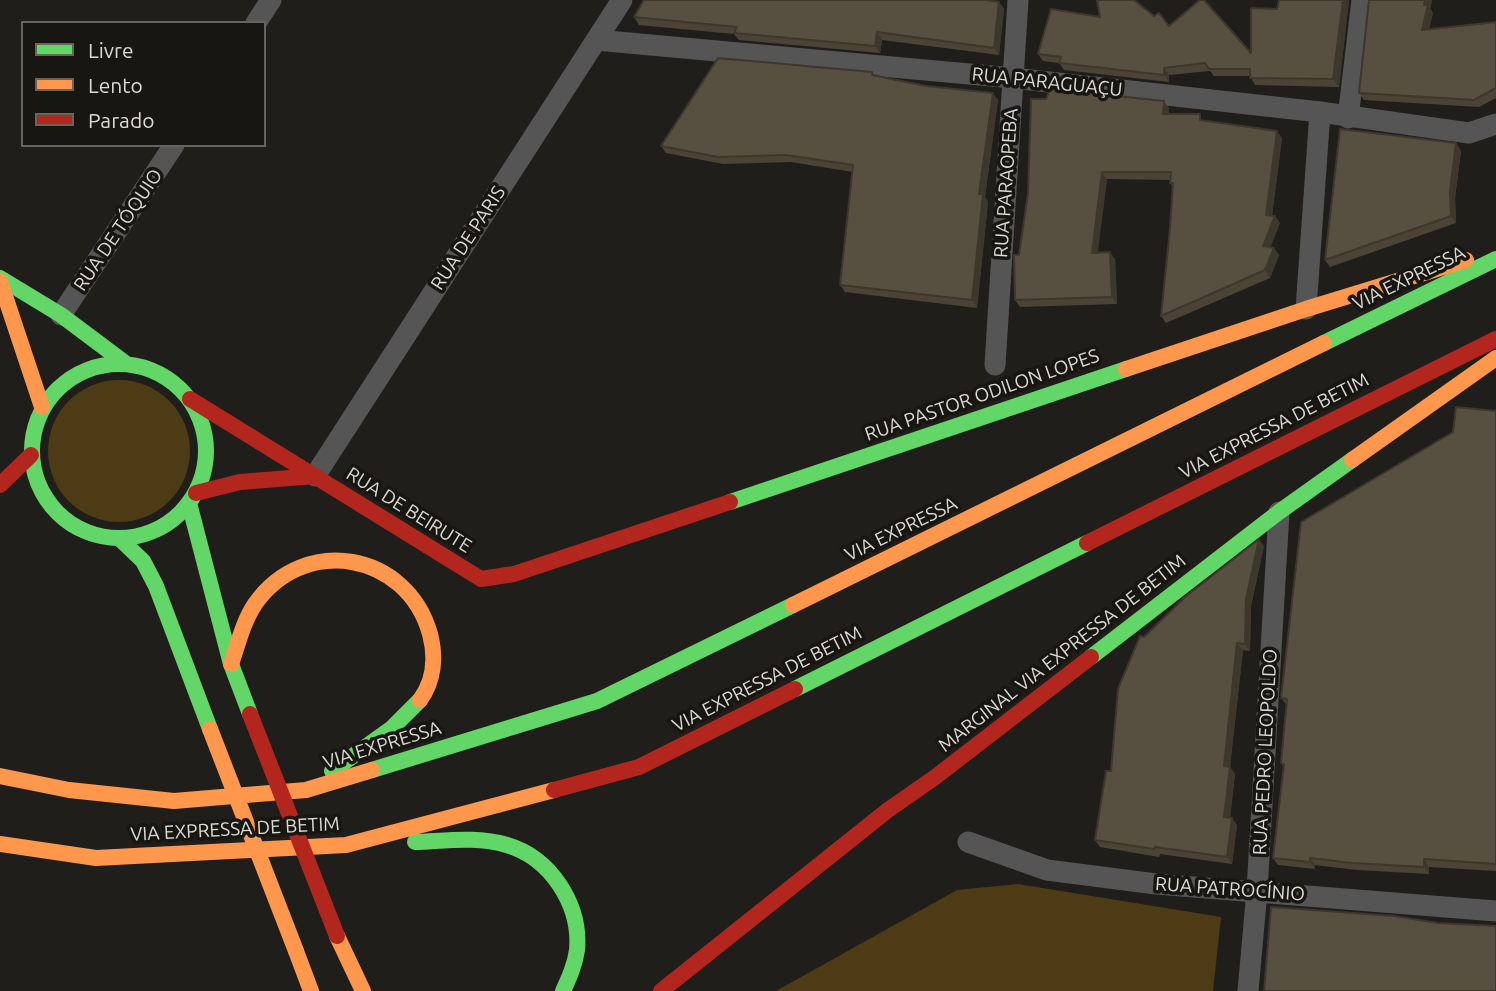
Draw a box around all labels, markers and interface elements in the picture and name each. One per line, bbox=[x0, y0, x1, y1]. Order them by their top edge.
legend bbox=[21, 21, 266, 147]
text: Livre bbox=[88, 38, 134, 62]
street label: RUA PARAGUAÇU bbox=[971, 63, 1123, 101]
text: Lento bbox=[88, 73, 143, 97]
street label: RUA PARAOPEBA bbox=[989, 107, 1023, 259]
text: Parado bbox=[88, 108, 154, 132]
street label: RUA DE TÓQUIO bbox=[69, 165, 167, 295]
street label: RUA DE PARIS bbox=[426, 182, 510, 294]
street label: VIA EXPRESSA bbox=[1349, 241, 1469, 315]
street label: RUA PASTOR ODILON LOPES bbox=[862, 344, 1102, 446]
street label: VIA EXPRESSA DE BETIM bbox=[1175, 368, 1373, 484]
street label: RUA DE BEIRUTE bbox=[342, 462, 476, 558]
street label: VIA EXPRESSA bbox=[841, 492, 961, 566]
street label: MARGINAL VIA EXPRESSA DE BETIM bbox=[934, 549, 1190, 757]
street label: VIA EXPRESSA DE BETIM bbox=[668, 621, 866, 737]
street label: RUA PEDRO LEOPOLDO bbox=[1248, 648, 1282, 856]
street label: VIA EXPRESSA bbox=[320, 716, 444, 774]
street label: VIA EXPRESSA DE BETIM bbox=[130, 812, 340, 846]
street label: RUA PATROCÍNIO bbox=[1154, 872, 1306, 906]

